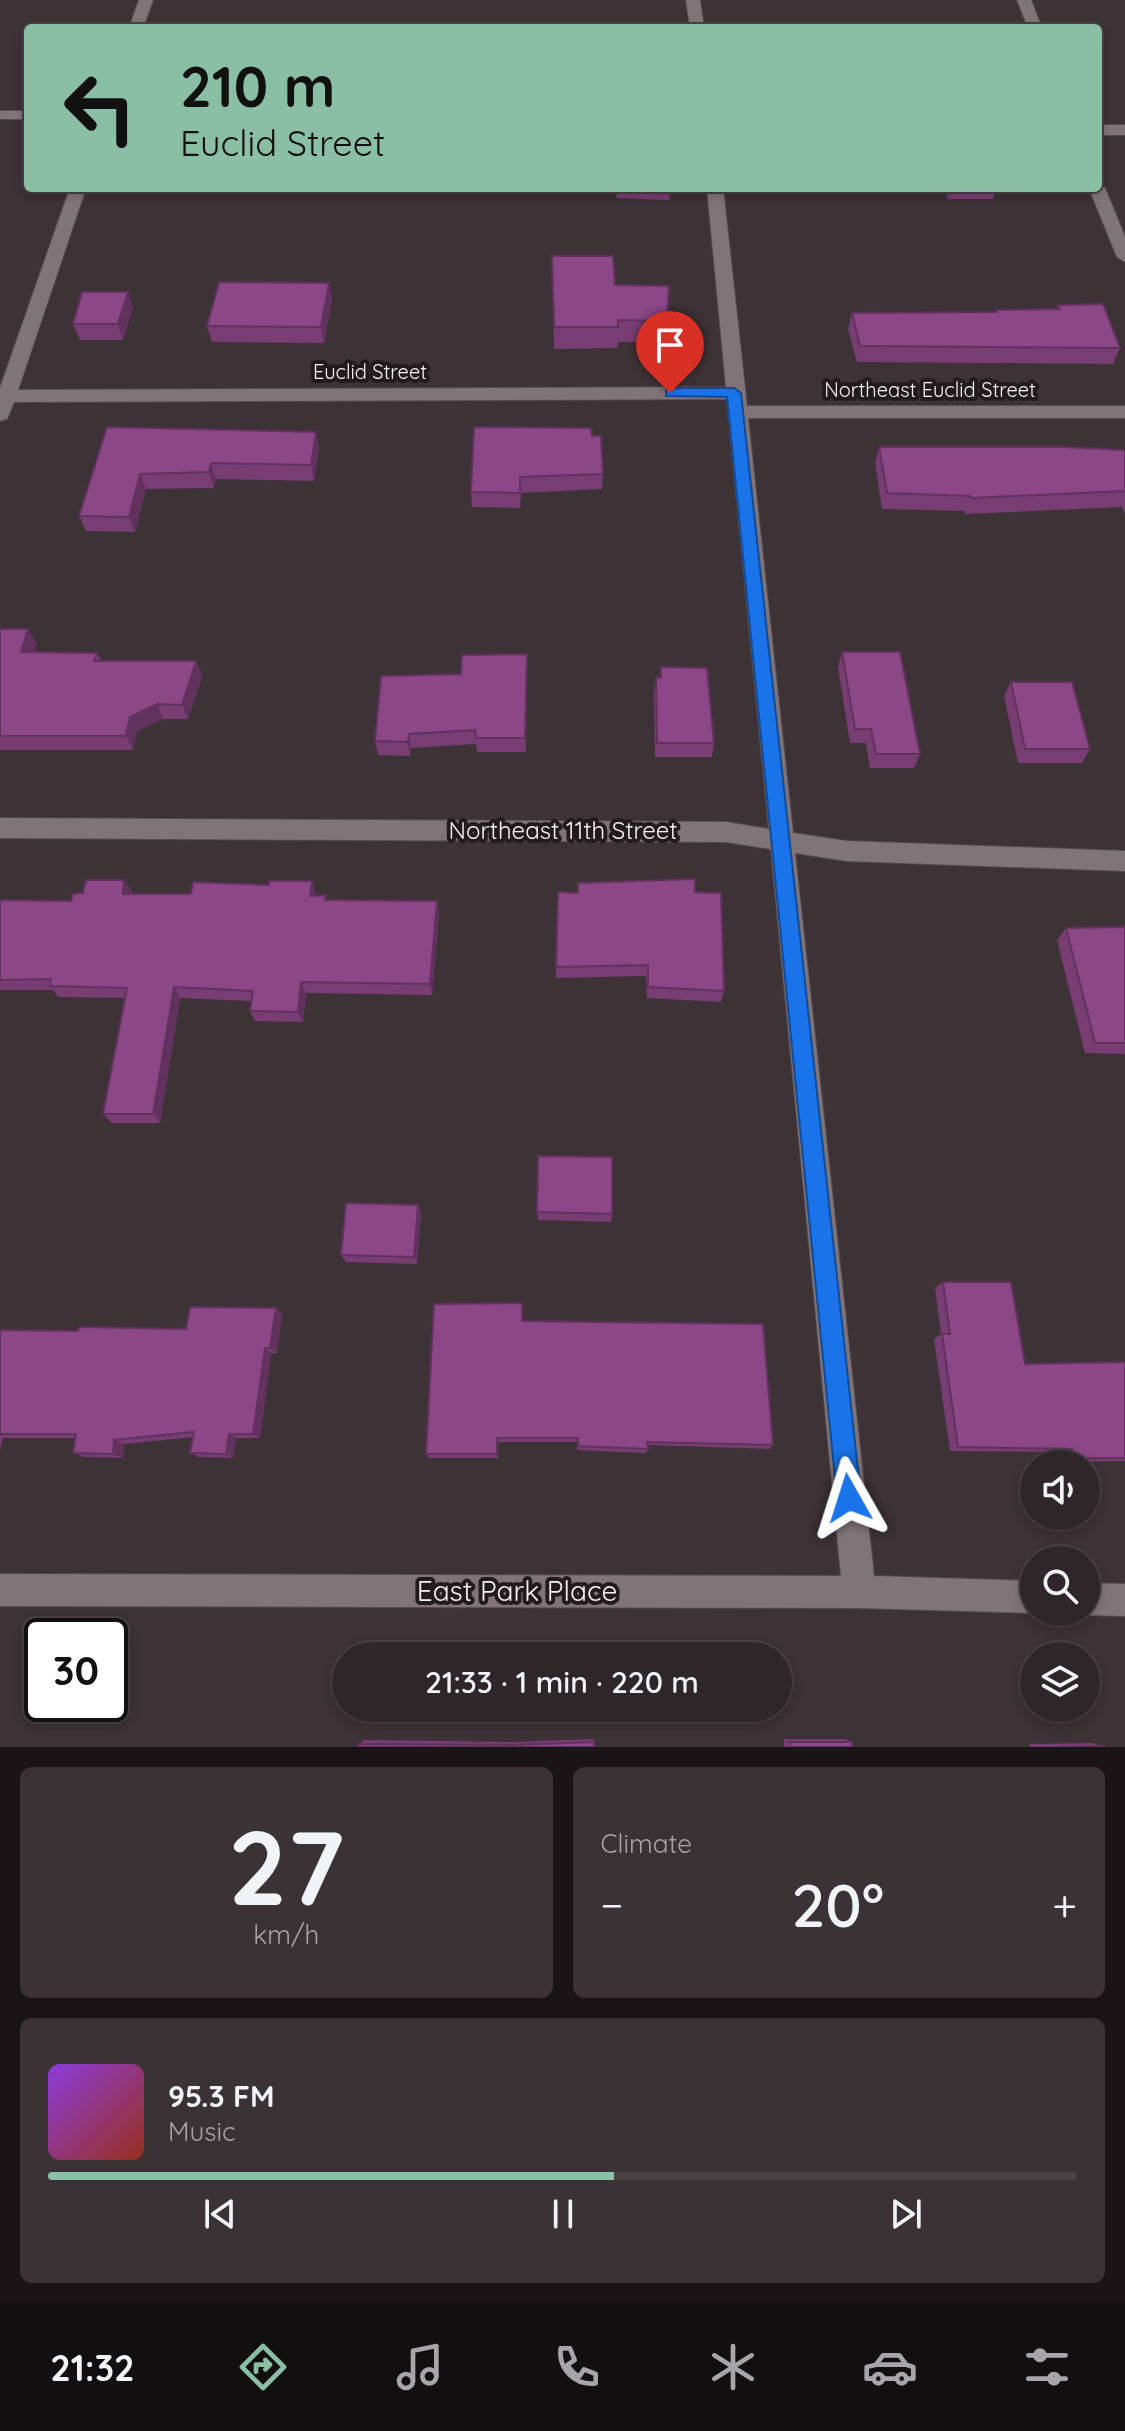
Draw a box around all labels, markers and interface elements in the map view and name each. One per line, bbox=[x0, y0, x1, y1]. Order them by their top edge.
text: 210 m bbox=[180, 51, 335, 121]
icon: left bbox=[48, 56, 152, 160]
text: Euclid Street bbox=[180, 120, 385, 165]
pin bbox=[636, 311, 704, 393]
icon: arrive bbox=[648, 323, 692, 367]
street label: Euclid Street bbox=[313, 359, 427, 384]
street label: Northeast Euclid Street bbox=[824, 377, 1036, 402]
street label: Northeast 11th Street bbox=[449, 815, 677, 845]
map controls bbox=[1020, 1450, 1100, 1722]
button: sound bbox=[1020, 1450, 1100, 1530]
position arrow bbox=[807, 1456, 891, 1540]
button: search bbox=[1020, 1546, 1100, 1626]
street label: East Park Place bbox=[417, 1573, 617, 1608]
speed limit sign: 30 bbox=[24, 1618, 128, 1722]
button: layers bbox=[1020, 1642, 1100, 1722]
text: 21:33 · 1 min · 220 m bbox=[425, 1663, 699, 1701]
text: 27 bbox=[228, 1801, 344, 1931]
text: Climate bbox=[601, 1827, 692, 1860]
text: 20° bbox=[791, 1867, 884, 1942]
text: − bbox=[601, 1877, 623, 1932]
text: + bbox=[1052, 1877, 1077, 1932]
text: km/h bbox=[253, 1918, 319, 1951]
text: 95.3 FM bbox=[168, 2077, 275, 2115]
text: Music bbox=[168, 2115, 236, 2148]
icon: previous bbox=[198, 2192, 242, 2236]
icon: pause bbox=[541, 2192, 585, 2236]
icon: next bbox=[884, 2192, 928, 2236]
icon: directions bbox=[235, 2339, 291, 2395]
icon: music bbox=[392, 2339, 448, 2395]
icon: phone bbox=[549, 2339, 605, 2395]
icon: climate bbox=[705, 2339, 761, 2395]
icon: car bbox=[862, 2339, 918, 2395]
icon: filters bbox=[1019, 2339, 1075, 2395]
text: 21:32 bbox=[50, 2345, 134, 2390]

